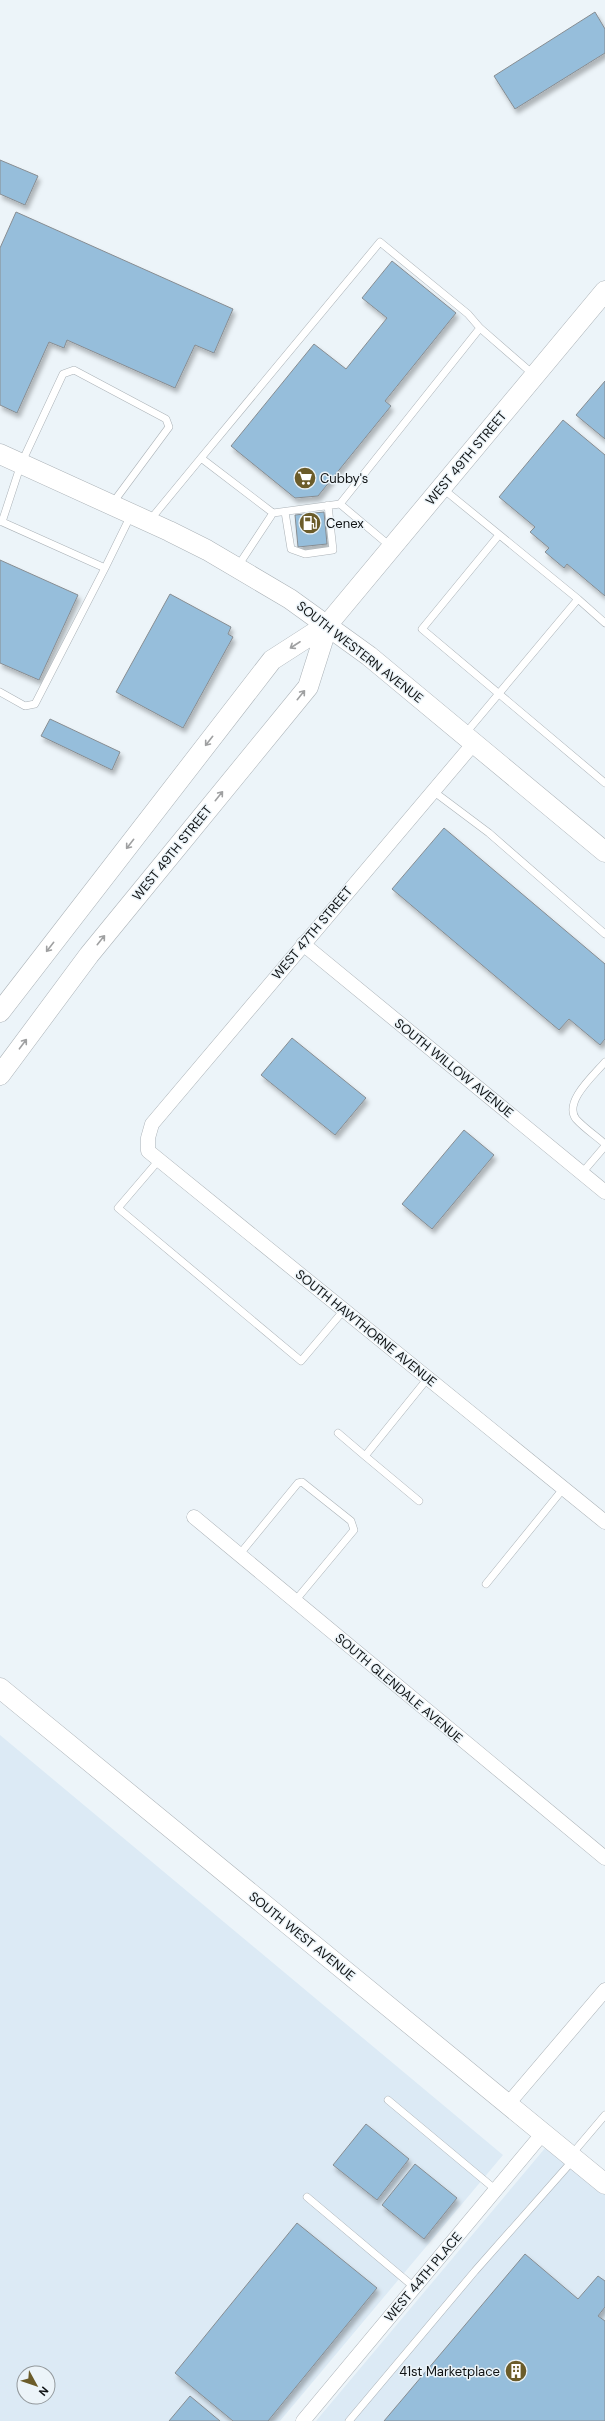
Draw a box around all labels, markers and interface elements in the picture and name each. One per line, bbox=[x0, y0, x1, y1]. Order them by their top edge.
street label: WEST 49TH STREET bbox=[422, 408, 510, 508]
supermarket icon: Cubby's bbox=[292, 465, 318, 491]
place label: Cubby's bbox=[320, 470, 368, 487]
fuel station icon: Cenex bbox=[297, 510, 323, 536]
place label: Cenex bbox=[326, 515, 364, 532]
street label: SOUTH WESTERN AVENUE bbox=[293, 597, 427, 707]
one-way arrow bbox=[290, 641, 301, 649]
one-way arrow bbox=[297, 690, 306, 701]
one-way arrow bbox=[205, 735, 214, 746]
one-way arrow bbox=[214, 791, 223, 801]
street label: WEST 49TH STREET bbox=[128, 802, 216, 904]
one-way arrow bbox=[126, 838, 134, 849]
street label: WEST 47TH STREET bbox=[268, 883, 356, 983]
one-way arrow bbox=[97, 935, 106, 945]
one-way arrow bbox=[46, 941, 55, 952]
street label: SOUTH WILLOW AVENUE bbox=[391, 1015, 517, 1121]
one-way arrow bbox=[19, 1038, 27, 1049]
street label: SOUTH HAWTHORNE AVENUE bbox=[292, 1266, 440, 1390]
street label: SOUTH GLENDALE AVENUE bbox=[332, 1630, 466, 1746]
street label: SOUTH WEST AVENUE bbox=[245, 1888, 359, 1984]
street label: WEST 44TH PLACE bbox=[380, 2229, 466, 2325]
building icon: 41st Marketplace bbox=[503, 2358, 529, 2384]
place label: 41st Marketplace bbox=[399, 2363, 500, 2380]
north arrow bbox=[16, 2365, 56, 2405]
text: N bbox=[36, 2384, 52, 2399]

